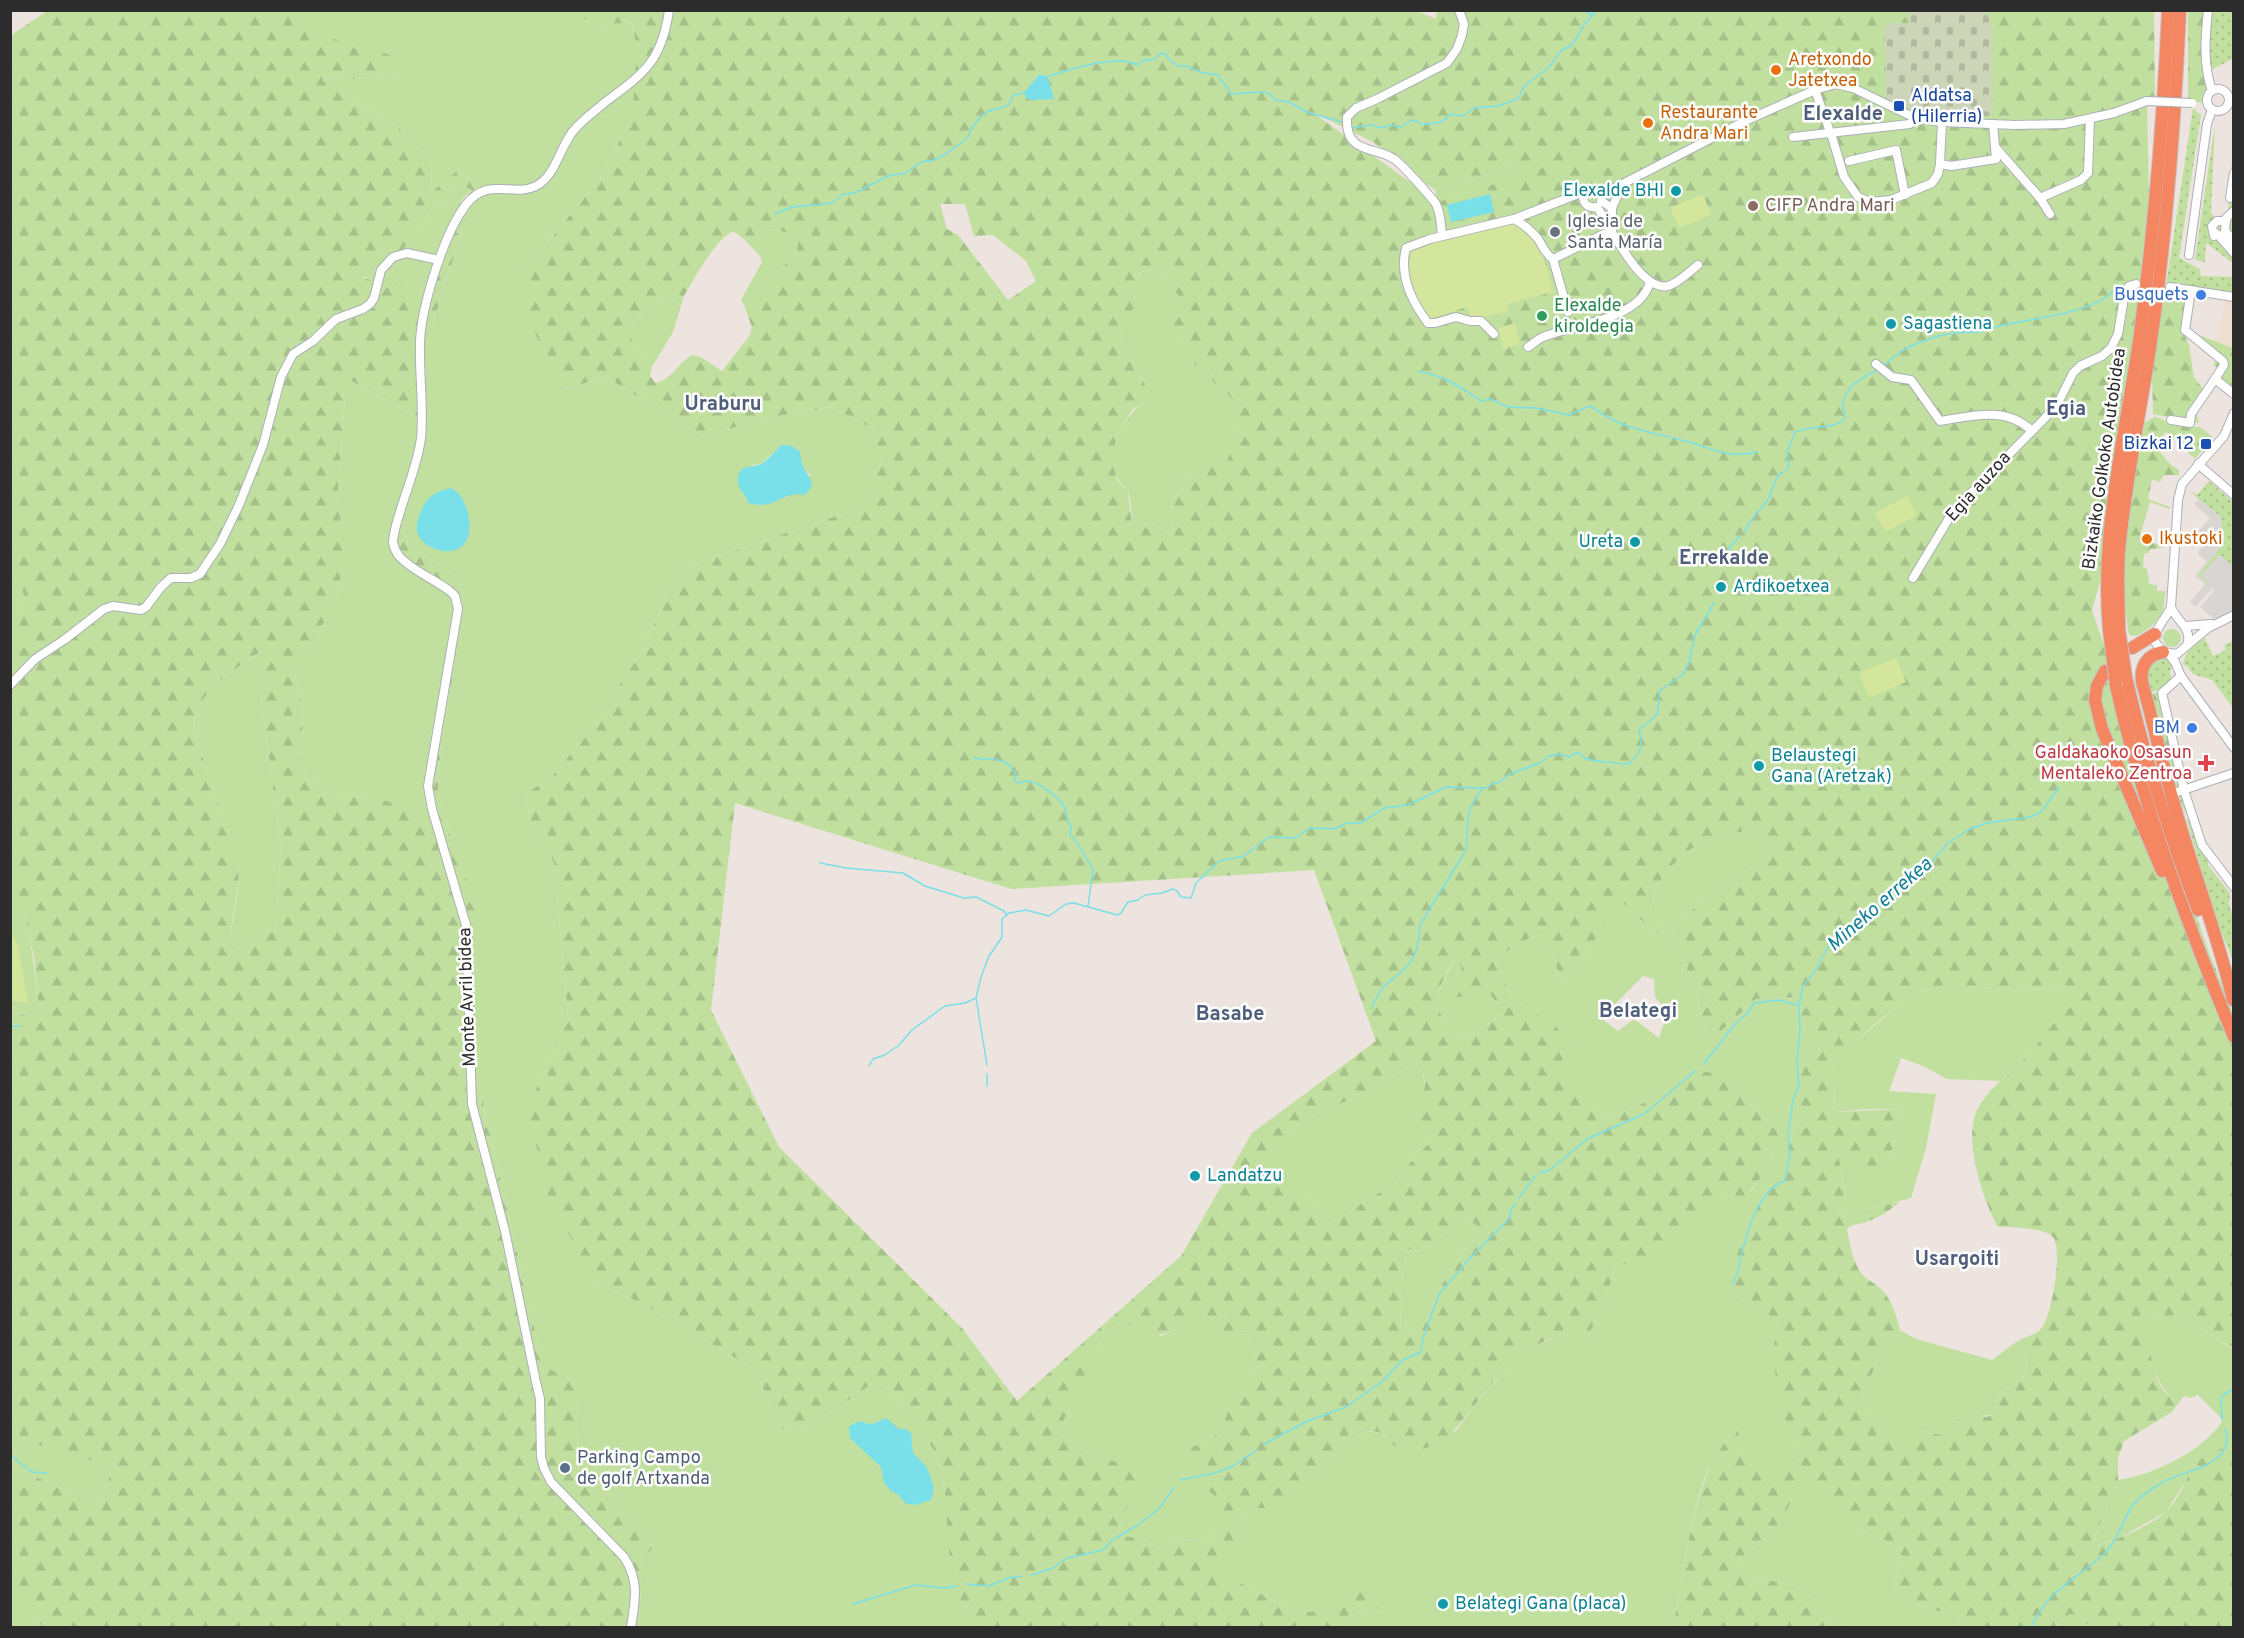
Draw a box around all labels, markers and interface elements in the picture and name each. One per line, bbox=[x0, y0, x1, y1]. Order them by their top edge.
place label: Aretxondo Jatetxea bbox=[1788, 49, 1872, 93]
marker: Aretxondo Jatetxea bbox=[1769, 63, 1783, 77]
place label: Aldatsa (Hilerria) bbox=[1911, 85, 1983, 129]
marker: Aldatsa (Hilerria) bbox=[1892, 99, 1906, 113]
place label: Restaurante Andra Mari bbox=[1660, 102, 1758, 146]
district label: Elexalde bbox=[1803, 102, 1883, 128]
marker: Restaurante Andra Mari bbox=[1641, 116, 1655, 130]
place label: Elexalde BHI bbox=[1563, 180, 1664, 203]
marker: Elexalde BHI bbox=[1669, 184, 1683, 198]
place label: CIFP Andra Mari bbox=[1765, 195, 1895, 218]
marker: CIFP Andra Mari bbox=[1746, 199, 1760, 213]
place label: Iglesia de Santa María bbox=[1567, 211, 1662, 255]
marker: Iglesia de Santa María bbox=[1548, 225, 1562, 239]
place label: Busquets bbox=[2114, 284, 2189, 307]
marker: Busquets bbox=[2194, 288, 2208, 302]
place label: Elexalde kiroldegia bbox=[1554, 295, 1634, 339]
marker: Elexalde kiroldegia bbox=[1535, 309, 1549, 323]
place label: Sagastiena bbox=[1903, 313, 1992, 336]
marker: Sagastiena bbox=[1884, 317, 1898, 331]
street label: Bizkaiko Golkoko Autobidea bbox=[2078, 347, 2132, 571]
district label: Uraburu bbox=[684, 392, 762, 418]
district label: Egia bbox=[2046, 397, 2086, 423]
place label: Bizkai 12 bbox=[2123, 433, 2194, 456]
marker: Bizkai 12 bbox=[2199, 437, 2213, 451]
street label: Egia auzoa bbox=[1941, 447, 2017, 527]
place label: Ikustoki bbox=[2159, 528, 2223, 551]
place label: Ureta bbox=[1578, 531, 1623, 554]
marker: Ikustoki bbox=[2140, 532, 2154, 546]
marker: Ureta bbox=[1628, 535, 1642, 549]
district label: Errekalde bbox=[1679, 546, 1769, 572]
place label: Ardikoetxea bbox=[1733, 576, 1830, 599]
marker: Ardikoetxea bbox=[1714, 580, 1728, 594]
place label: BM bbox=[2154, 717, 2180, 740]
marker: BM bbox=[2185, 721, 2199, 735]
place label: Galdakaoko Osasun Mentaleko Zentroa bbox=[2035, 742, 2192, 786]
place label: Belaustegi Gana (Aretzak) bbox=[1771, 745, 1892, 789]
marker: Galdakaoko Osasun Mentaleko Zentroa bbox=[2197, 754, 2215, 772]
marker: Belaustegi Gana (Aretzak) bbox=[1752, 759, 1766, 773]
water label: Mineko errekea bbox=[1822, 852, 1939, 958]
street label: Monte Avril bidea bbox=[454, 927, 482, 1067]
district label: Belategi bbox=[1599, 999, 1677, 1025]
district label: Basabe bbox=[1196, 1002, 1264, 1028]
place label: Landatzu bbox=[1207, 1165, 1282, 1188]
marker: Landatzu bbox=[1188, 1169, 1202, 1183]
district label: Usargoiti bbox=[1915, 1247, 1999, 1273]
place label: Parking Campo de golf Artxanda bbox=[577, 1447, 710, 1491]
marker: Parking Campo de golf Artxanda bbox=[558, 1461, 572, 1475]
place label: Belategi Gana (placa) bbox=[1455, 1593, 1626, 1616]
marker: Belategi Gana (placa) bbox=[1436, 1597, 1450, 1611]

